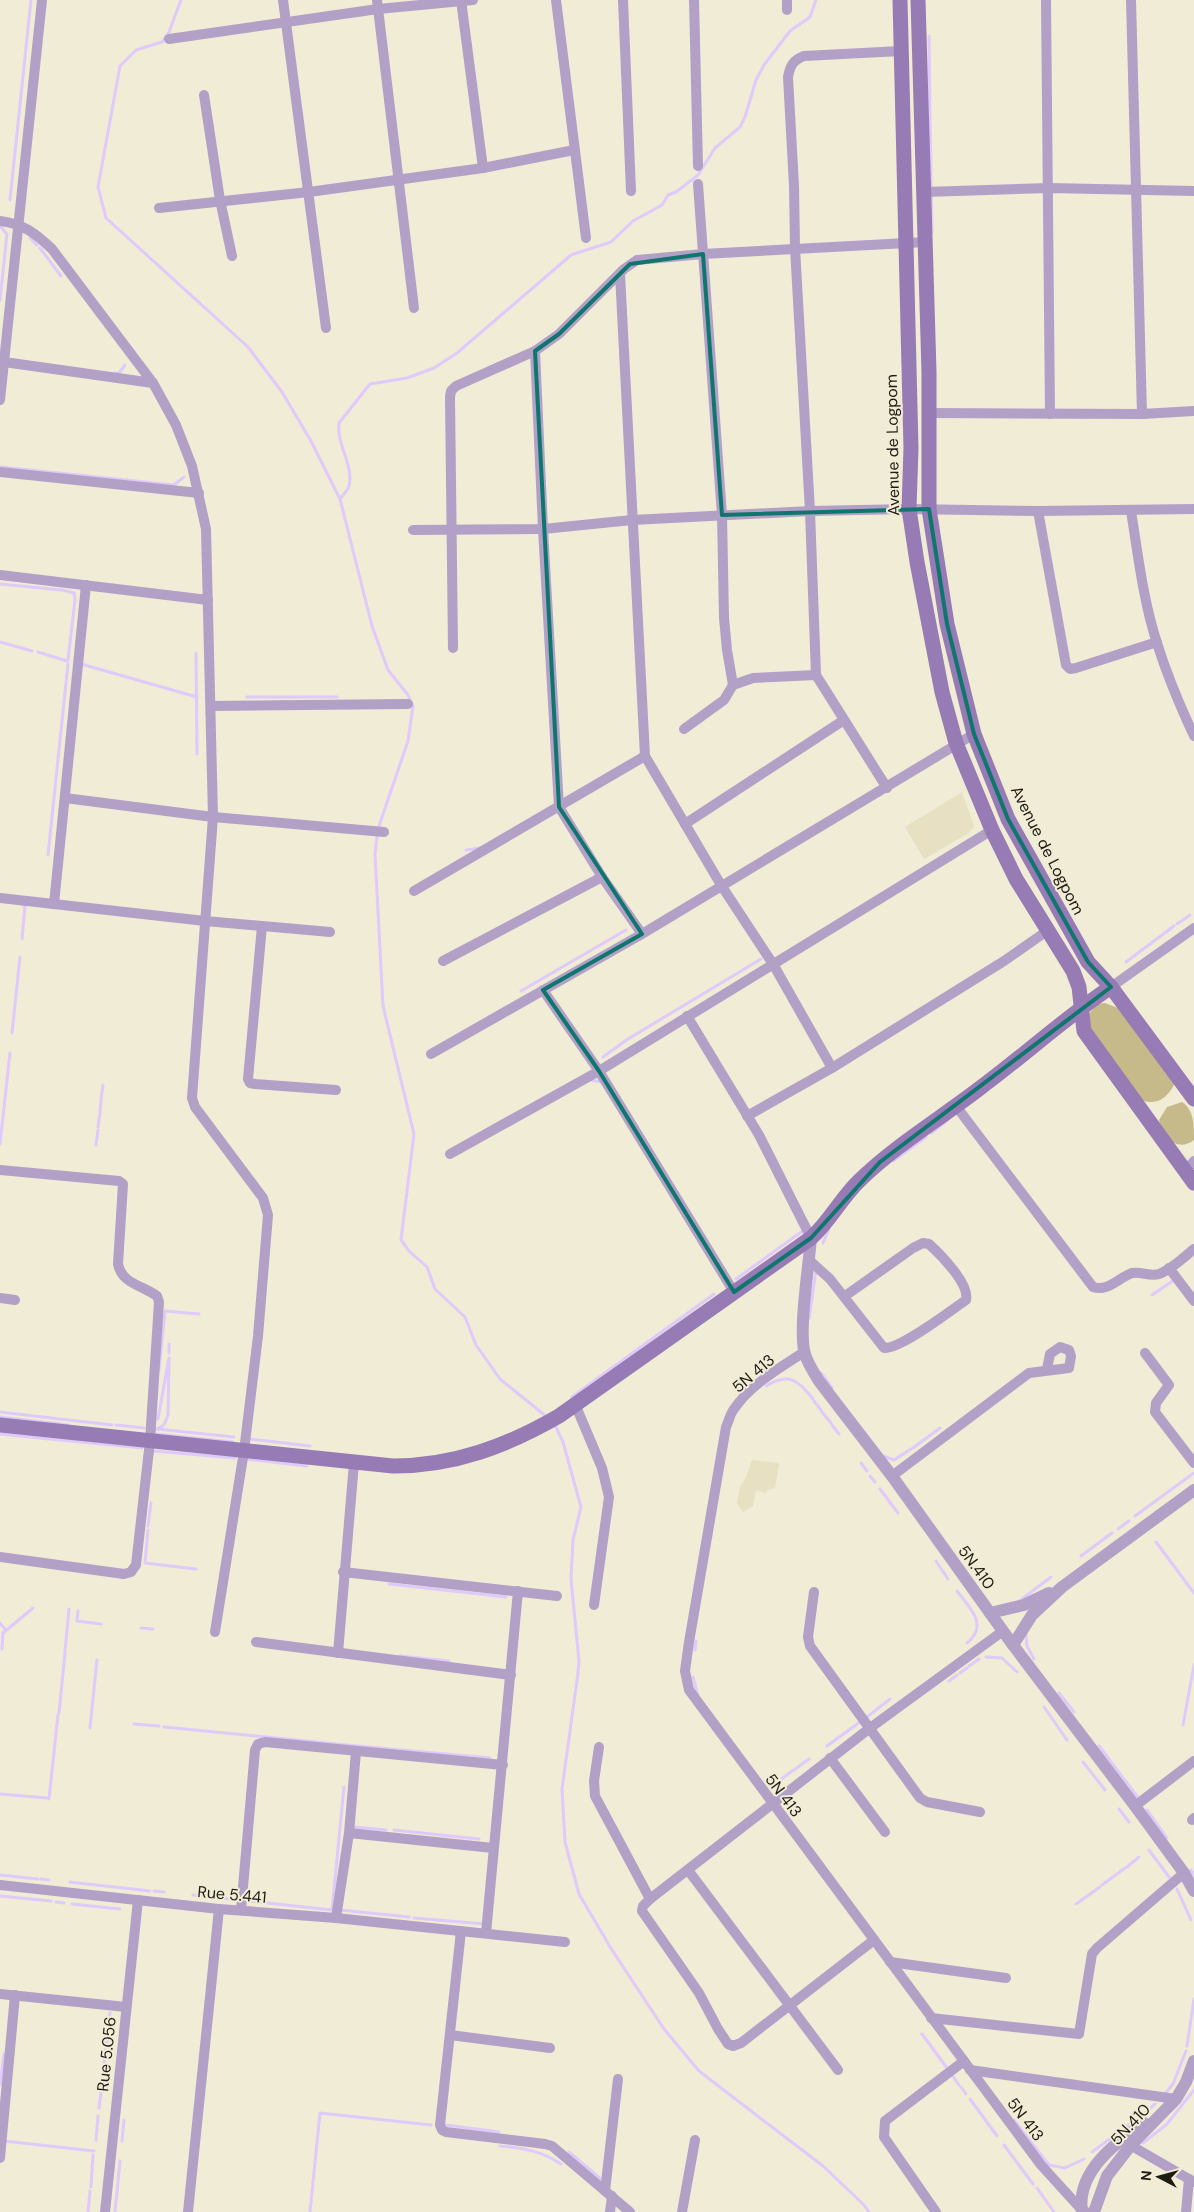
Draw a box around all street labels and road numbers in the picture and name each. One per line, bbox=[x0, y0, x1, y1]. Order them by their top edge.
street label: Avenue de Logpom bbox=[881, 374, 904, 516]
street label: Avenue de Logpom bbox=[1006, 782, 1089, 918]
street label: 5N 413 bbox=[728, 1350, 779, 1397]
street label: 5N.410 bbox=[954, 1541, 1000, 1594]
street label: 5N 413 bbox=[760, 1769, 807, 1821]
street label: Rue 5.441 bbox=[196, 1881, 267, 1908]
street label: Rue 5.056 bbox=[92, 2016, 121, 2092]
street label: 5N 413 bbox=[1002, 2093, 1049, 2145]
street label: 5N.410 bbox=[1106, 2099, 1155, 2150]

